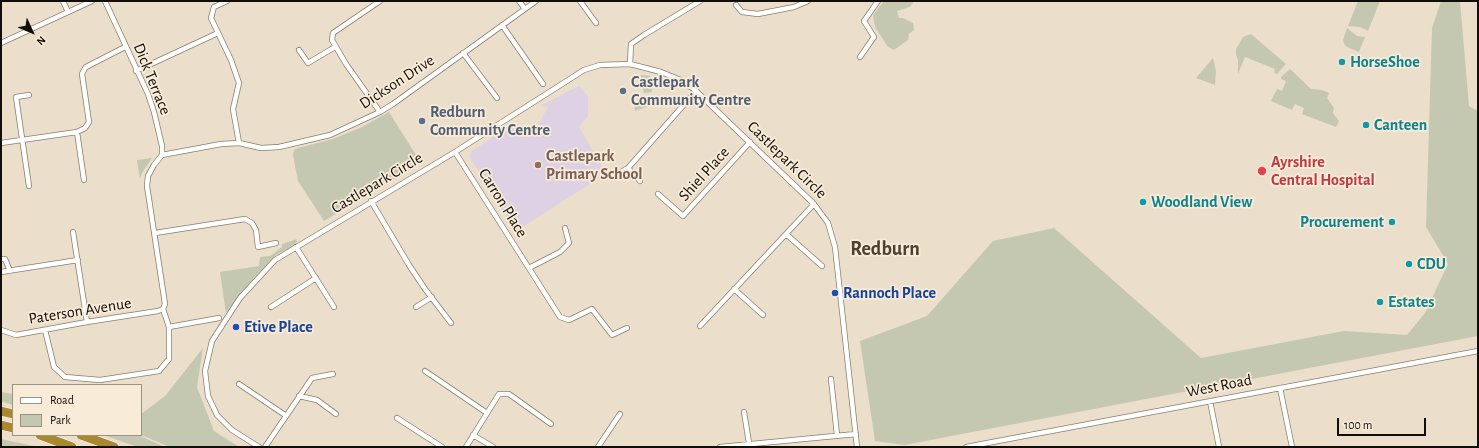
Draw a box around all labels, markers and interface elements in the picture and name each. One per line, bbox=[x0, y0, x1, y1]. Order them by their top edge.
north arrow bbox=[12, 12, 52, 52]
text: N bbox=[34, 34, 48, 47]
street label: Dick Terrace bbox=[129, 40, 175, 118]
street label: Dickson Drive bbox=[356, 51, 438, 113]
place label: HorseShoe bbox=[1350, 52, 1420, 72]
marker: HorseShoe bbox=[1337, 57, 1347, 67]
place label: Castlepark Community Centre bbox=[631, 72, 751, 110]
marker: Castlepark Community Centre bbox=[618, 86, 628, 96]
place label: Redburn Community Centre bbox=[430, 102, 550, 140]
place label: Canteen bbox=[1374, 115, 1427, 135]
marker: Redburn Community Centre bbox=[417, 116, 427, 126]
street label: Castlepark Circle bbox=[743, 117, 831, 203]
marker: Canteen bbox=[1361, 120, 1371, 130]
street label: Shiel Place bbox=[675, 143, 733, 205]
place label: Castlepark Primary School bbox=[546, 146, 643, 184]
street label: Castlepark Circle bbox=[328, 148, 426, 218]
place label: Ayrshire Central Hospital bbox=[1271, 152, 1375, 190]
marker: Castlepark Primary School bbox=[533, 160, 543, 170]
street label: Carron Place bbox=[474, 165, 532, 241]
marker: Ayrshire Central Hospital bbox=[1256, 165, 1268, 177]
place label: Woodland View bbox=[1151, 192, 1252, 212]
marker: Woodland View bbox=[1138, 197, 1148, 207]
place label: Procurement bbox=[1300, 212, 1384, 232]
marker: Procurement bbox=[1387, 217, 1397, 227]
district label: Redburn bbox=[850, 237, 920, 261]
place label: CDU bbox=[1417, 254, 1446, 274]
marker: CDU bbox=[1404, 259, 1414, 269]
place label: Rannoch Place bbox=[843, 283, 936, 303]
marker: Rannoch Place bbox=[830, 288, 840, 298]
place label: Estates bbox=[1388, 292, 1434, 312]
street label: Paterson Avenue bbox=[27, 293, 133, 329]
marker: Estates bbox=[1375, 297, 1385, 307]
place label: Etive Place bbox=[244, 317, 313, 337]
marker: Etive Place bbox=[231, 322, 241, 332]
street label: West Road bbox=[1185, 370, 1253, 402]
legend bbox=[12, 384, 142, 436]
text: Road bbox=[50, 394, 74, 406]
scale bar bbox=[1339, 410, 1428, 436]
text: Park bbox=[50, 414, 71, 426]
text: 100 m bbox=[1344, 419, 1372, 431]

